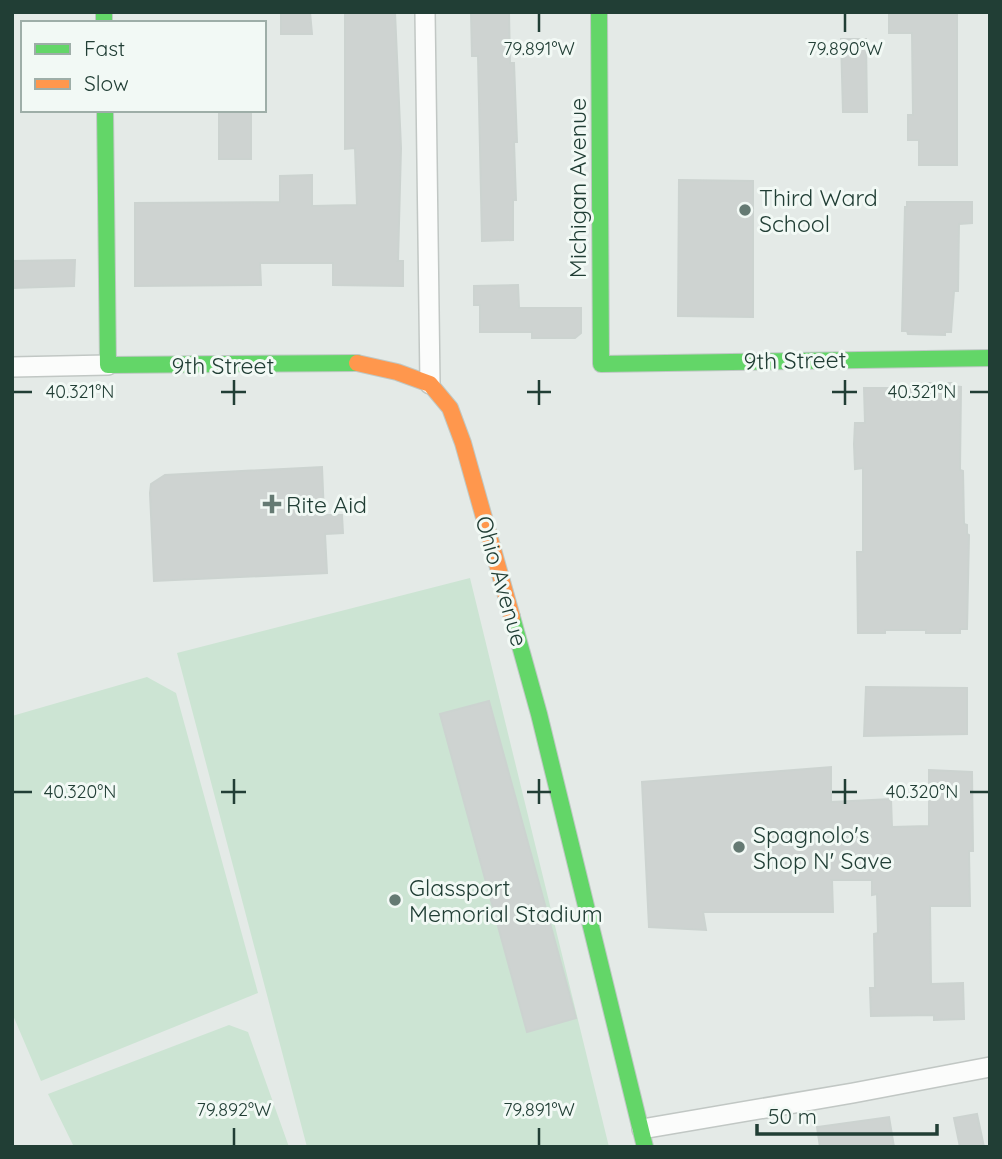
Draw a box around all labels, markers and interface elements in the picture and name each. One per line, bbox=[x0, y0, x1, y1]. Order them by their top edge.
legend bbox=[21, 21, 266, 112]
text: Fast bbox=[84, 35, 125, 61]
text: 79.891°W bbox=[503, 37, 575, 60]
text: 79.890°W bbox=[807, 37, 883, 60]
text: Slow bbox=[84, 70, 129, 96]
street label: Michigan Avenue bbox=[563, 98, 592, 278]
place label: Third Ward School bbox=[759, 183, 878, 238]
marker: Third Ward School bbox=[737, 202, 753, 218]
street label: 9th Street bbox=[743, 345, 847, 375]
street label: 9th Street bbox=[172, 351, 275, 380]
text: 40.321°N bbox=[46, 380, 114, 403]
text: 40.321°N bbox=[888, 380, 956, 403]
place label: Rite Aid bbox=[286, 490, 367, 519]
marker: Rite Aid bbox=[264, 496, 280, 512]
street label: Ohio Avenue bbox=[470, 512, 534, 650]
text: 40.320°N bbox=[44, 780, 116, 803]
text: 40.320°N bbox=[886, 780, 958, 803]
place label: Spagnolo's Shop N' Save bbox=[753, 820, 892, 875]
marker: Spagnolo's Shop N' Save bbox=[731, 839, 747, 855]
place label: Glassport Memorial Stadium bbox=[409, 873, 603, 928]
marker: Glassport Memorial Stadium bbox=[387, 892, 403, 908]
scale bar bbox=[757, 1092, 937, 1136]
text: 79.892°W bbox=[197, 1098, 271, 1121]
text: 79.891°W bbox=[503, 1098, 575, 1121]
text: 50 m bbox=[768, 1103, 817, 1129]

